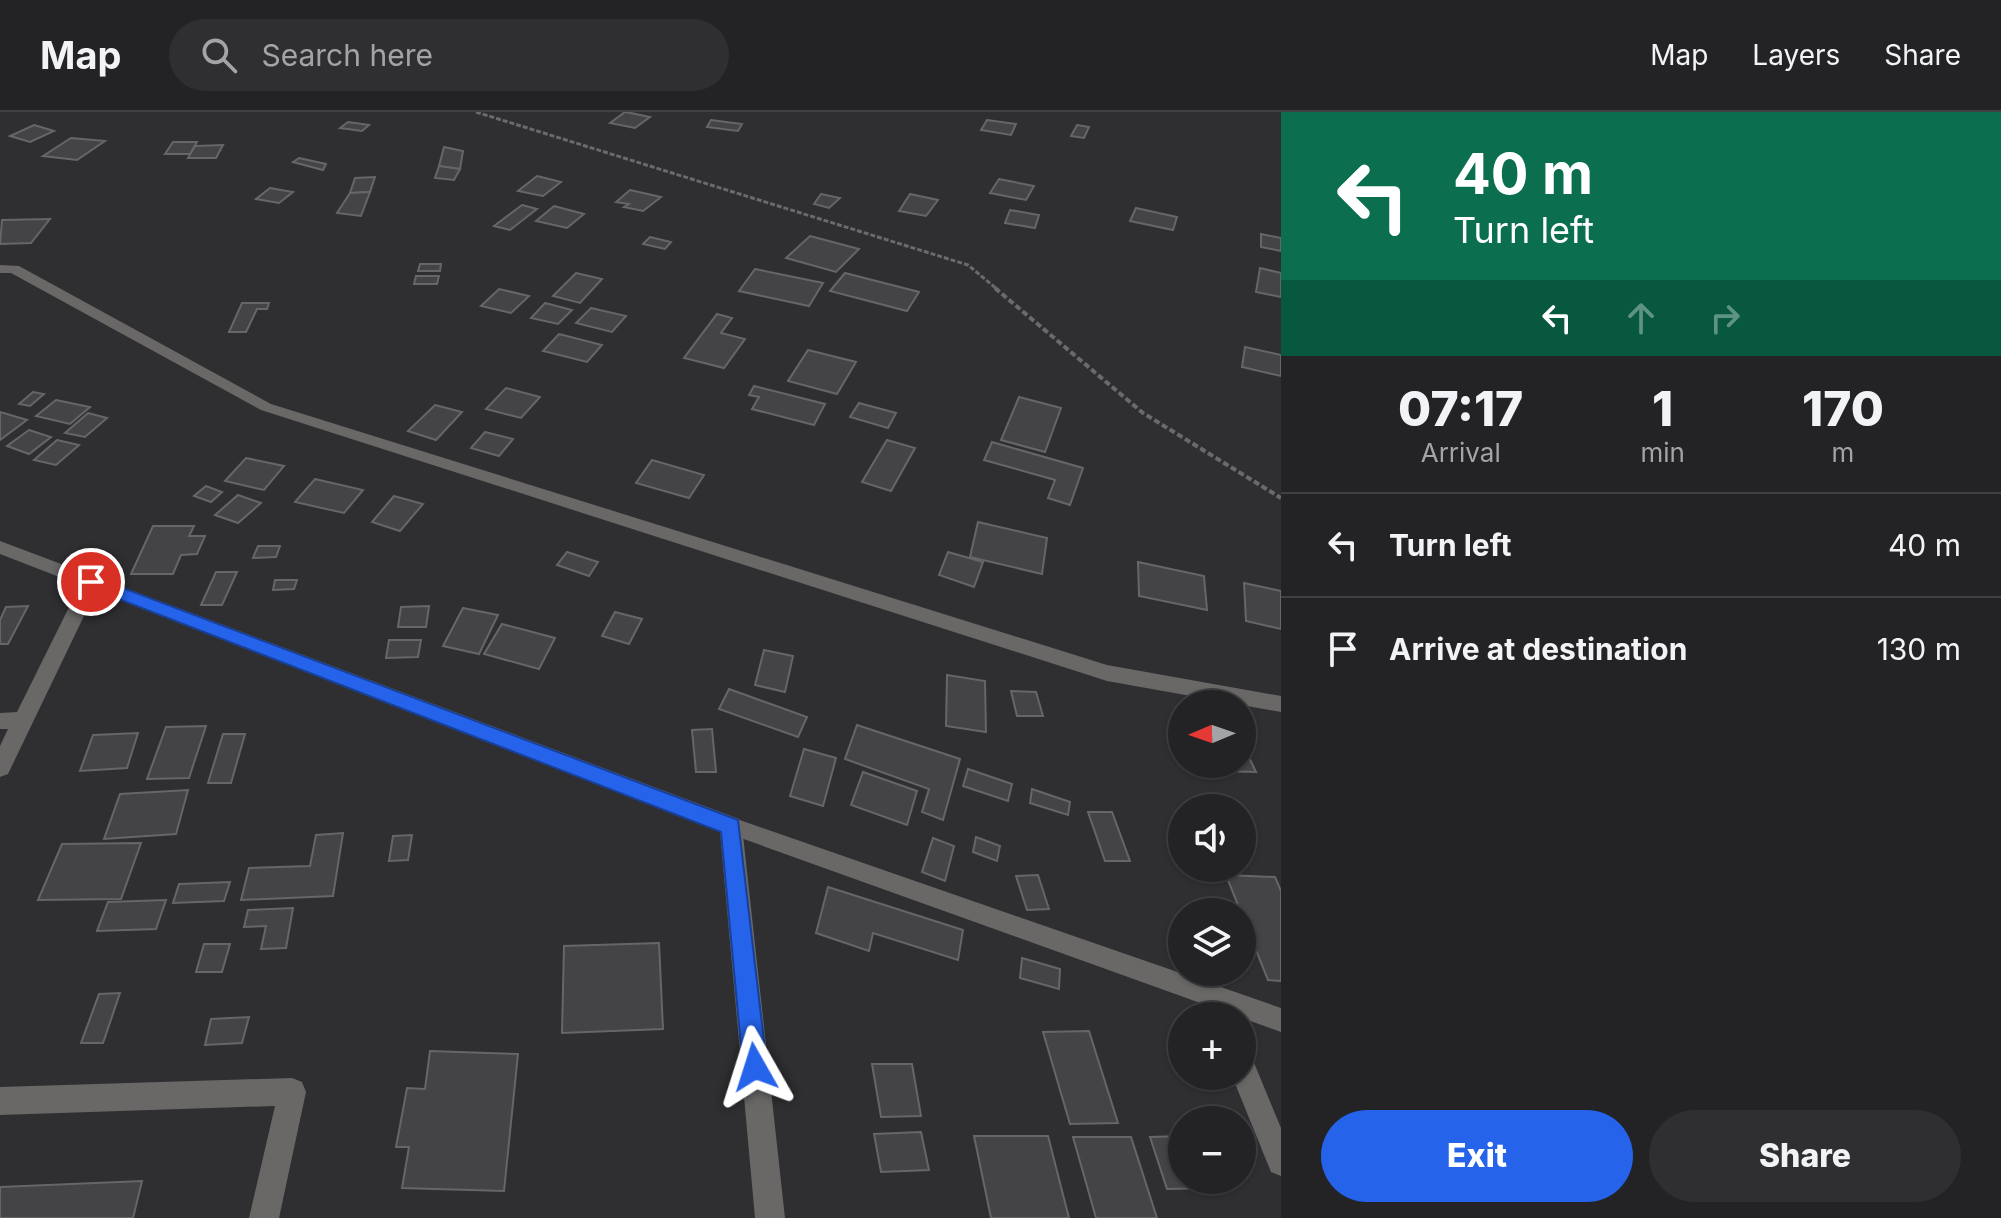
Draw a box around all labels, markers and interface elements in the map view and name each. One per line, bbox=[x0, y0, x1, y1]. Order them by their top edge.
search box bbox=[169, 19, 729, 91]
text: Map bbox=[40, 32, 121, 78]
icon: search bbox=[197, 33, 241, 77]
text: Search here bbox=[261, 37, 433, 73]
text: Map bbox=[1650, 38, 1708, 72]
text: Layers bbox=[1752, 38, 1840, 72]
text: Share bbox=[1884, 38, 1961, 72]
text: 40 m bbox=[1453, 140, 1593, 208]
icon: left bbox=[1321, 144, 1425, 248]
text: Turn left bbox=[1453, 208, 1594, 252]
icon: left bbox=[1535, 296, 1579, 340]
icon: ahead bbox=[1619, 296, 1663, 340]
icon: right bbox=[1703, 296, 1747, 340]
text: 07:17 bbox=[1398, 379, 1523, 438]
text: 1 bbox=[1652, 379, 1673, 438]
text: 170 bbox=[1802, 379, 1884, 438]
text: Arrival bbox=[1421, 437, 1501, 468]
text: min bbox=[1640, 437, 1685, 468]
text: m bbox=[1832, 437, 1854, 468]
icon: left bbox=[1321, 523, 1365, 567]
text: Turn left bbox=[1389, 527, 1511, 563]
text: 40 m bbox=[1888, 527, 1961, 563]
pin bbox=[57, 548, 125, 616]
icon: arrive bbox=[69, 560, 113, 604]
icon: arrive bbox=[1321, 627, 1365, 671]
text: Arrive at destination bbox=[1389, 631, 1687, 667]
text: 130 m bbox=[1877, 631, 1961, 667]
north arrow bbox=[1168, 690, 1256, 778]
map controls bbox=[1168, 690, 1256, 1194]
button: sound bbox=[1168, 794, 1256, 882]
button: layers bbox=[1168, 898, 1256, 986]
button: + bbox=[1168, 1002, 1256, 1090]
position arrow bbox=[713, 1025, 797, 1109]
button: − bbox=[1168, 1106, 1256, 1194]
button: Exit bbox=[1321, 1110, 1633, 1202]
button: Share bbox=[1649, 1110, 1961, 1202]

